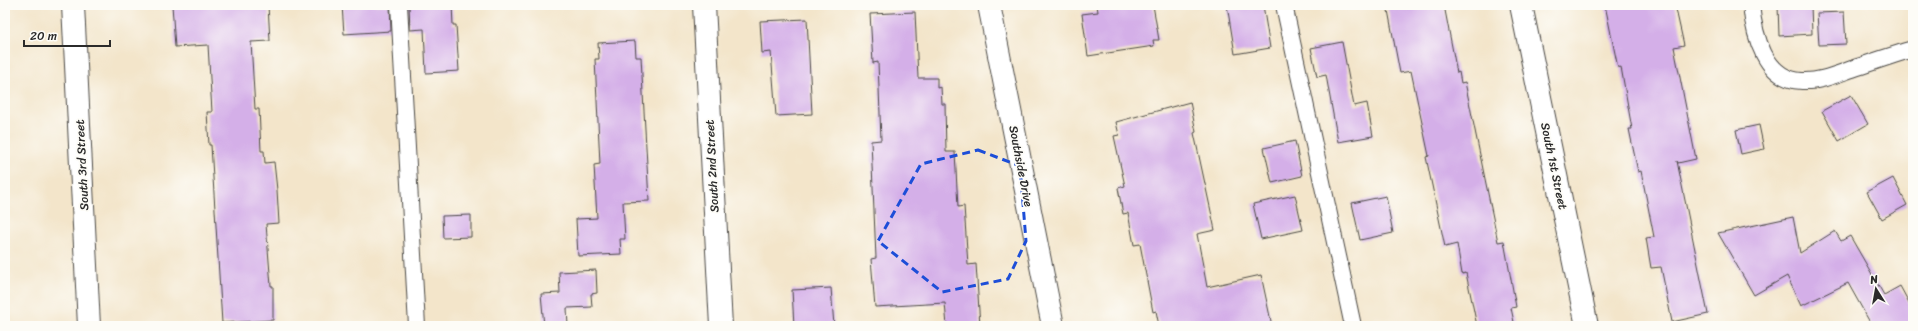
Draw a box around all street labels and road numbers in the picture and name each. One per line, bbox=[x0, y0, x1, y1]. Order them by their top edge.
street label: South 3rd Street bbox=[69, 119, 95, 211]
street label: South 2nd Street bbox=[699, 119, 725, 213]
street label: South 1st Street bbox=[1534, 120, 1574, 212]
street label: Southside Drive bbox=[1002, 124, 1040, 209]

